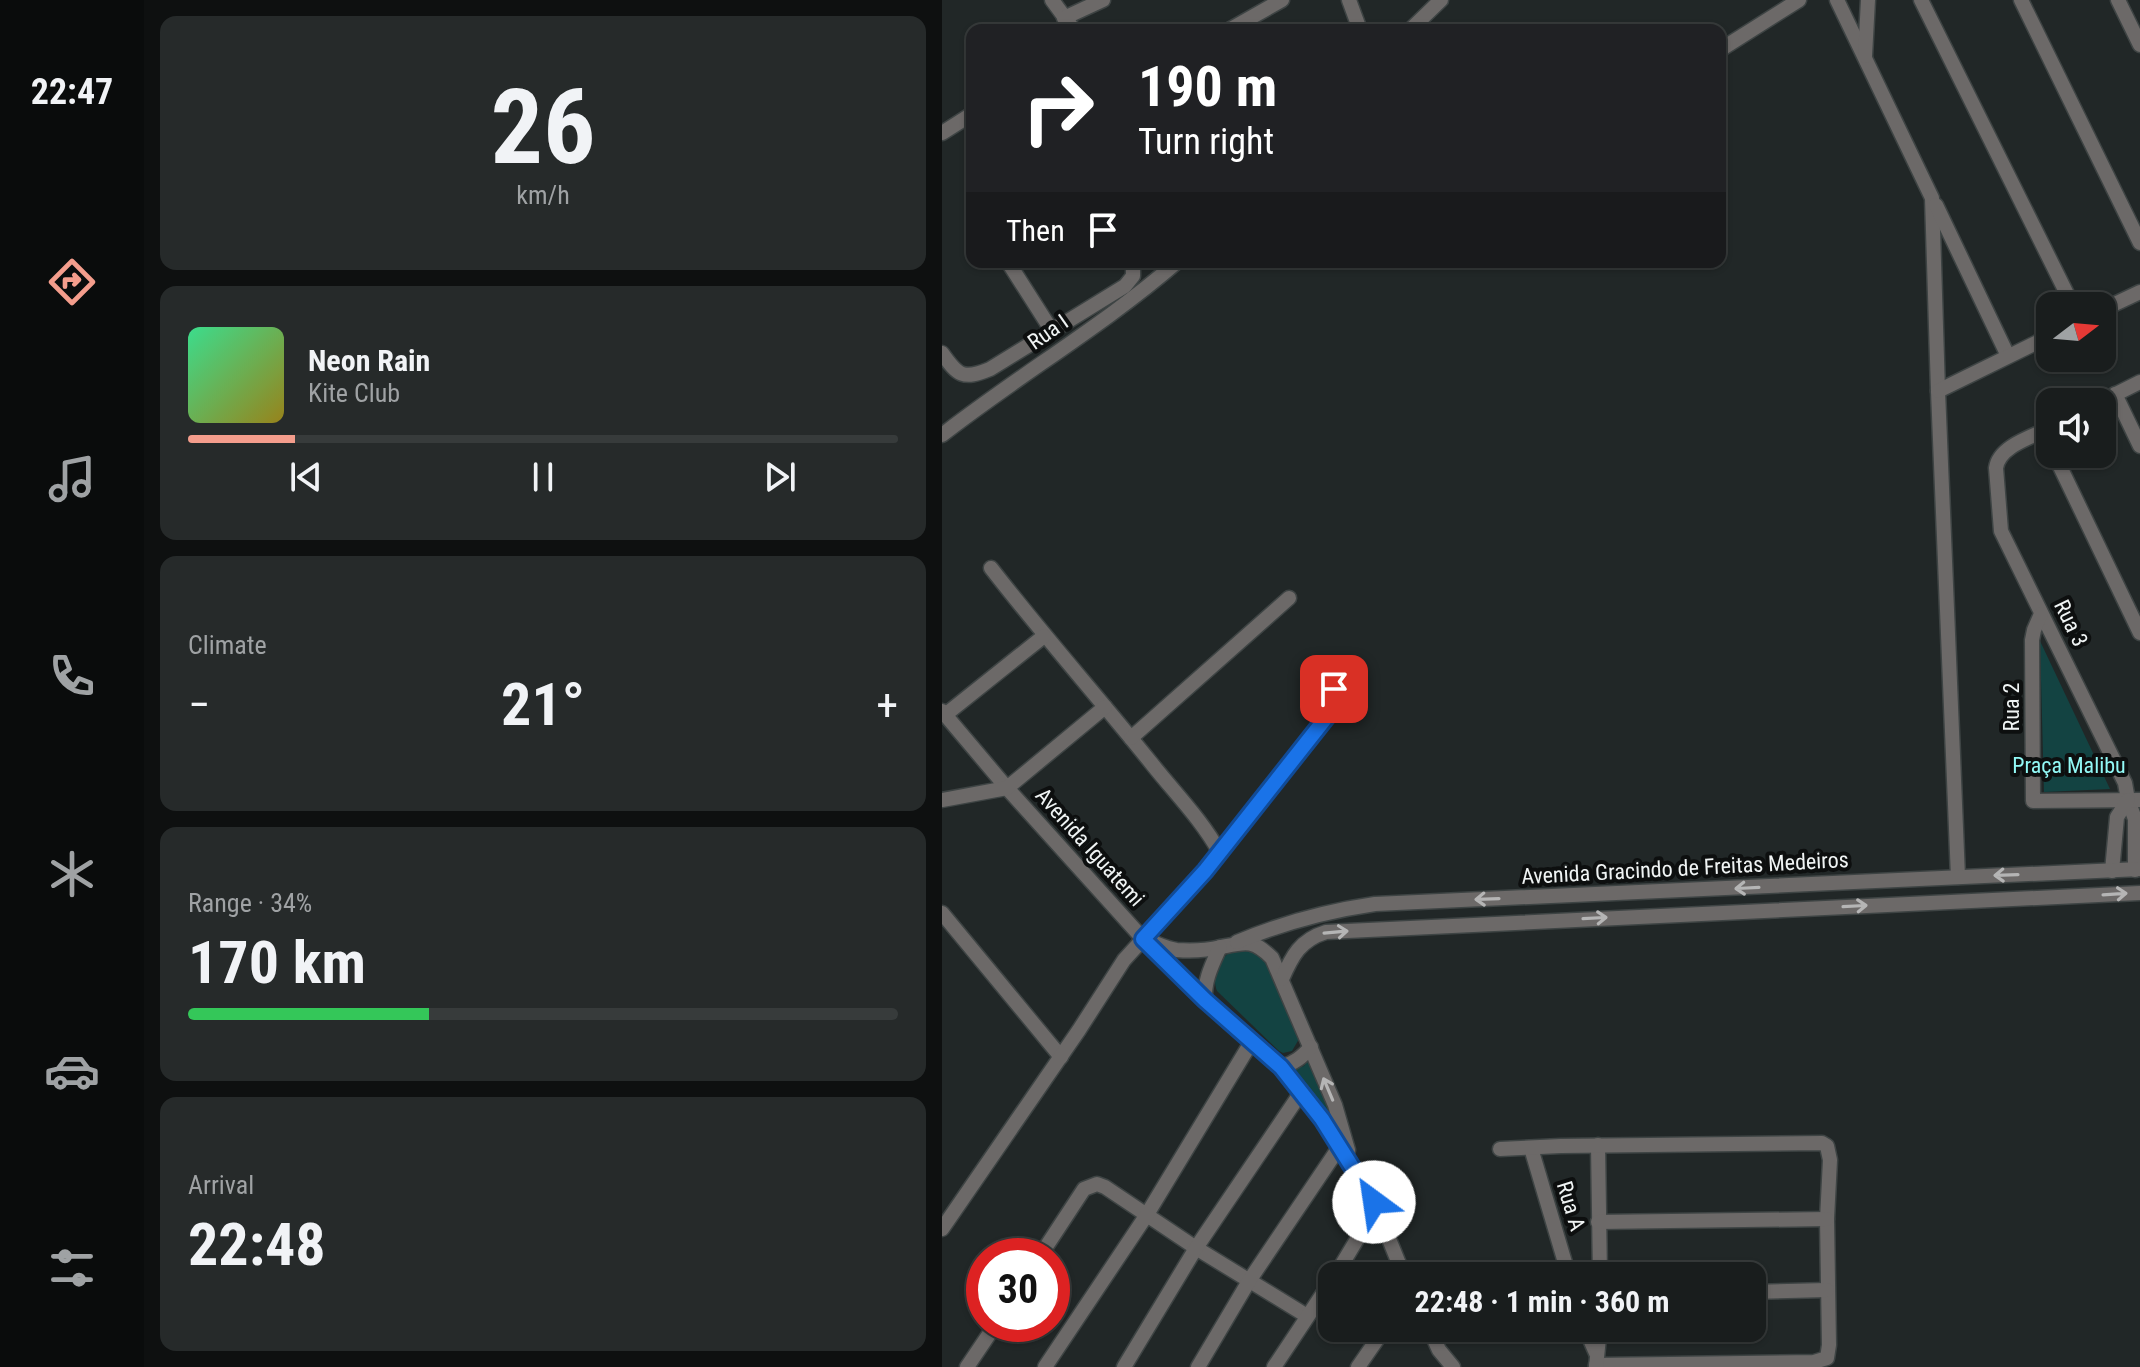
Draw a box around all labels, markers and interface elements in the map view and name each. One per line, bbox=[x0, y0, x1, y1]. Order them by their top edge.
text: 190 m bbox=[1138, 54, 1277, 120]
icon: right bbox=[1006, 56, 1110, 160]
text: 26 bbox=[490, 67, 596, 188]
text: 22:47 bbox=[31, 71, 113, 113]
text: Turn right bbox=[1138, 121, 1274, 163]
text: km/h bbox=[516, 180, 570, 210]
icon: arrive bbox=[1081, 208, 1125, 252]
text: Then bbox=[1006, 213, 1065, 248]
icon: directions bbox=[44, 254, 100, 310]
north arrow bbox=[2036, 292, 2116, 372]
map controls bbox=[2036, 292, 2116, 468]
street label: Rua I bbox=[1023, 309, 1073, 355]
text: Neon Rain bbox=[308, 343, 430, 378]
text: Kite Club bbox=[308, 378, 400, 408]
button: sound bbox=[2036, 388, 2116, 468]
icon: music bbox=[44, 451, 100, 507]
icon: previous bbox=[284, 455, 328, 499]
icon: pause bbox=[521, 455, 565, 499]
icon: next bbox=[758, 455, 802, 499]
street label: Rua 3 bbox=[2049, 596, 2093, 650]
text: Climate bbox=[188, 630, 267, 660]
icon: phone bbox=[44, 648, 100, 704]
pin bbox=[1300, 655, 1368, 723]
icon: arrive bbox=[1312, 667, 1356, 711]
text: 21° bbox=[501, 669, 585, 740]
text: − bbox=[188, 679, 210, 731]
text: + bbox=[876, 679, 898, 731]
street label: Rua 2 bbox=[1999, 683, 2024, 731]
park label: Praça Malibu bbox=[2012, 753, 2126, 778]
street label: Avenida Iguatemi bbox=[1031, 783, 1149, 911]
icon: climate bbox=[44, 846, 100, 902]
street label: Avenida Gracindo de Freitas Medeiros bbox=[1521, 847, 1849, 889]
one-way arrow bbox=[1993, 868, 2020, 883]
one-way arrow bbox=[1734, 880, 1761, 895]
one-way arrow bbox=[2101, 886, 2128, 901]
text: Range · 34% bbox=[188, 888, 312, 918]
one-way arrow bbox=[1474, 892, 1501, 907]
one-way arrow bbox=[1841, 899, 1868, 914]
one-way arrow bbox=[1581, 910, 1608, 925]
one-way arrow bbox=[1322, 924, 1349, 939]
text: 170 km bbox=[188, 927, 366, 998]
icon: car bbox=[44, 1043, 100, 1099]
one-way arrow bbox=[1320, 1077, 1335, 1102]
position arrow bbox=[1332, 1160, 1416, 1244]
text: Arrival bbox=[188, 1170, 254, 1200]
street label: Rua A bbox=[1552, 1178, 1590, 1234]
text: 22:48 bbox=[188, 1209, 326, 1280]
speed limit sign: 30 bbox=[966, 1238, 1070, 1342]
icon: filters bbox=[44, 1240, 100, 1296]
text: 22:48 · 1 min · 360 m bbox=[1415, 1284, 1669, 1319]

